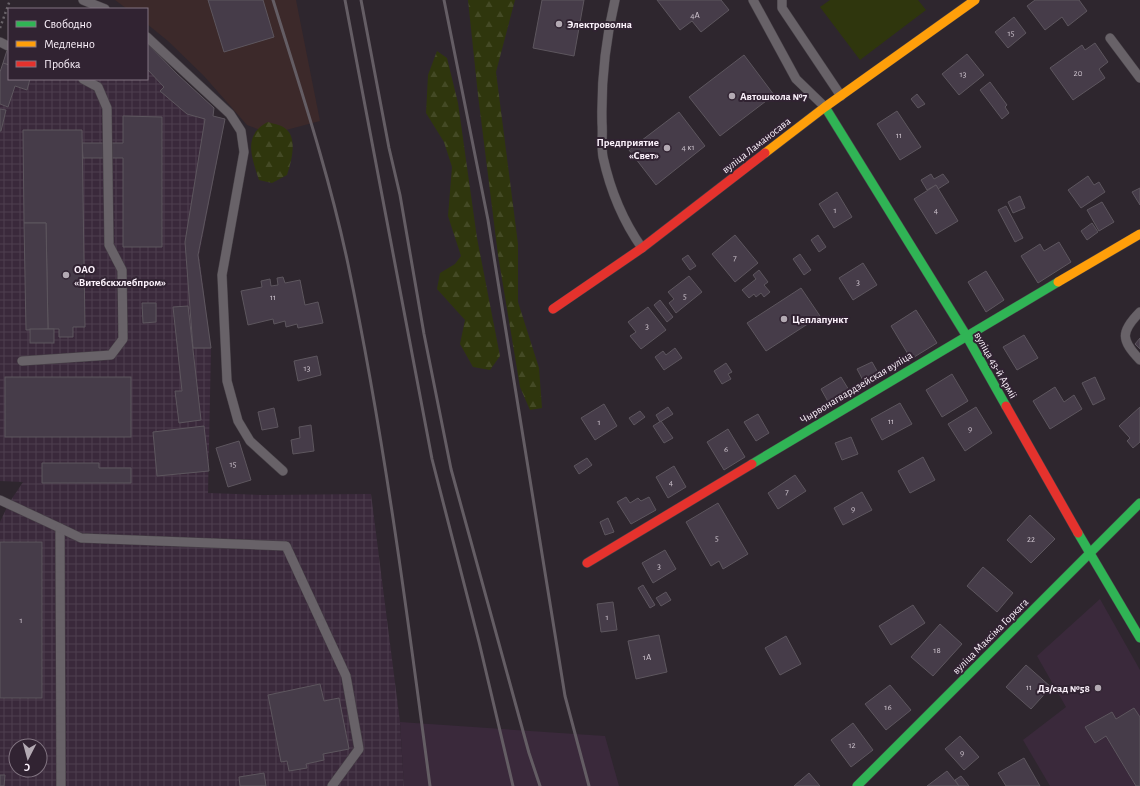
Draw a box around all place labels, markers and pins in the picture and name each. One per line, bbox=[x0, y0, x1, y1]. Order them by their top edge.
marker: Электроволна bbox=[554, 19, 564, 29]
place label: Электроволна bbox=[567, 19, 632, 30]
marker: Автошкола №7 bbox=[727, 91, 737, 101]
place label: Автошкола №7 bbox=[740, 91, 807, 102]
place label: Предприятие «Свет» bbox=[596, 137, 659, 161]
marker: Предприятие «Свет» bbox=[662, 143, 672, 153]
place label: ОАО «Витебскхлебпром» bbox=[74, 264, 166, 288]
marker: ОАО «Витебскхлебпром» bbox=[61, 270, 71, 280]
marker: Цеплапункт bbox=[779, 314, 789, 324]
place label: Цеплапункт bbox=[792, 314, 849, 325]
place label: Дз/сад №58 bbox=[1037, 683, 1090, 694]
marker: Дз/сад №58 bbox=[1093, 683, 1103, 693]

